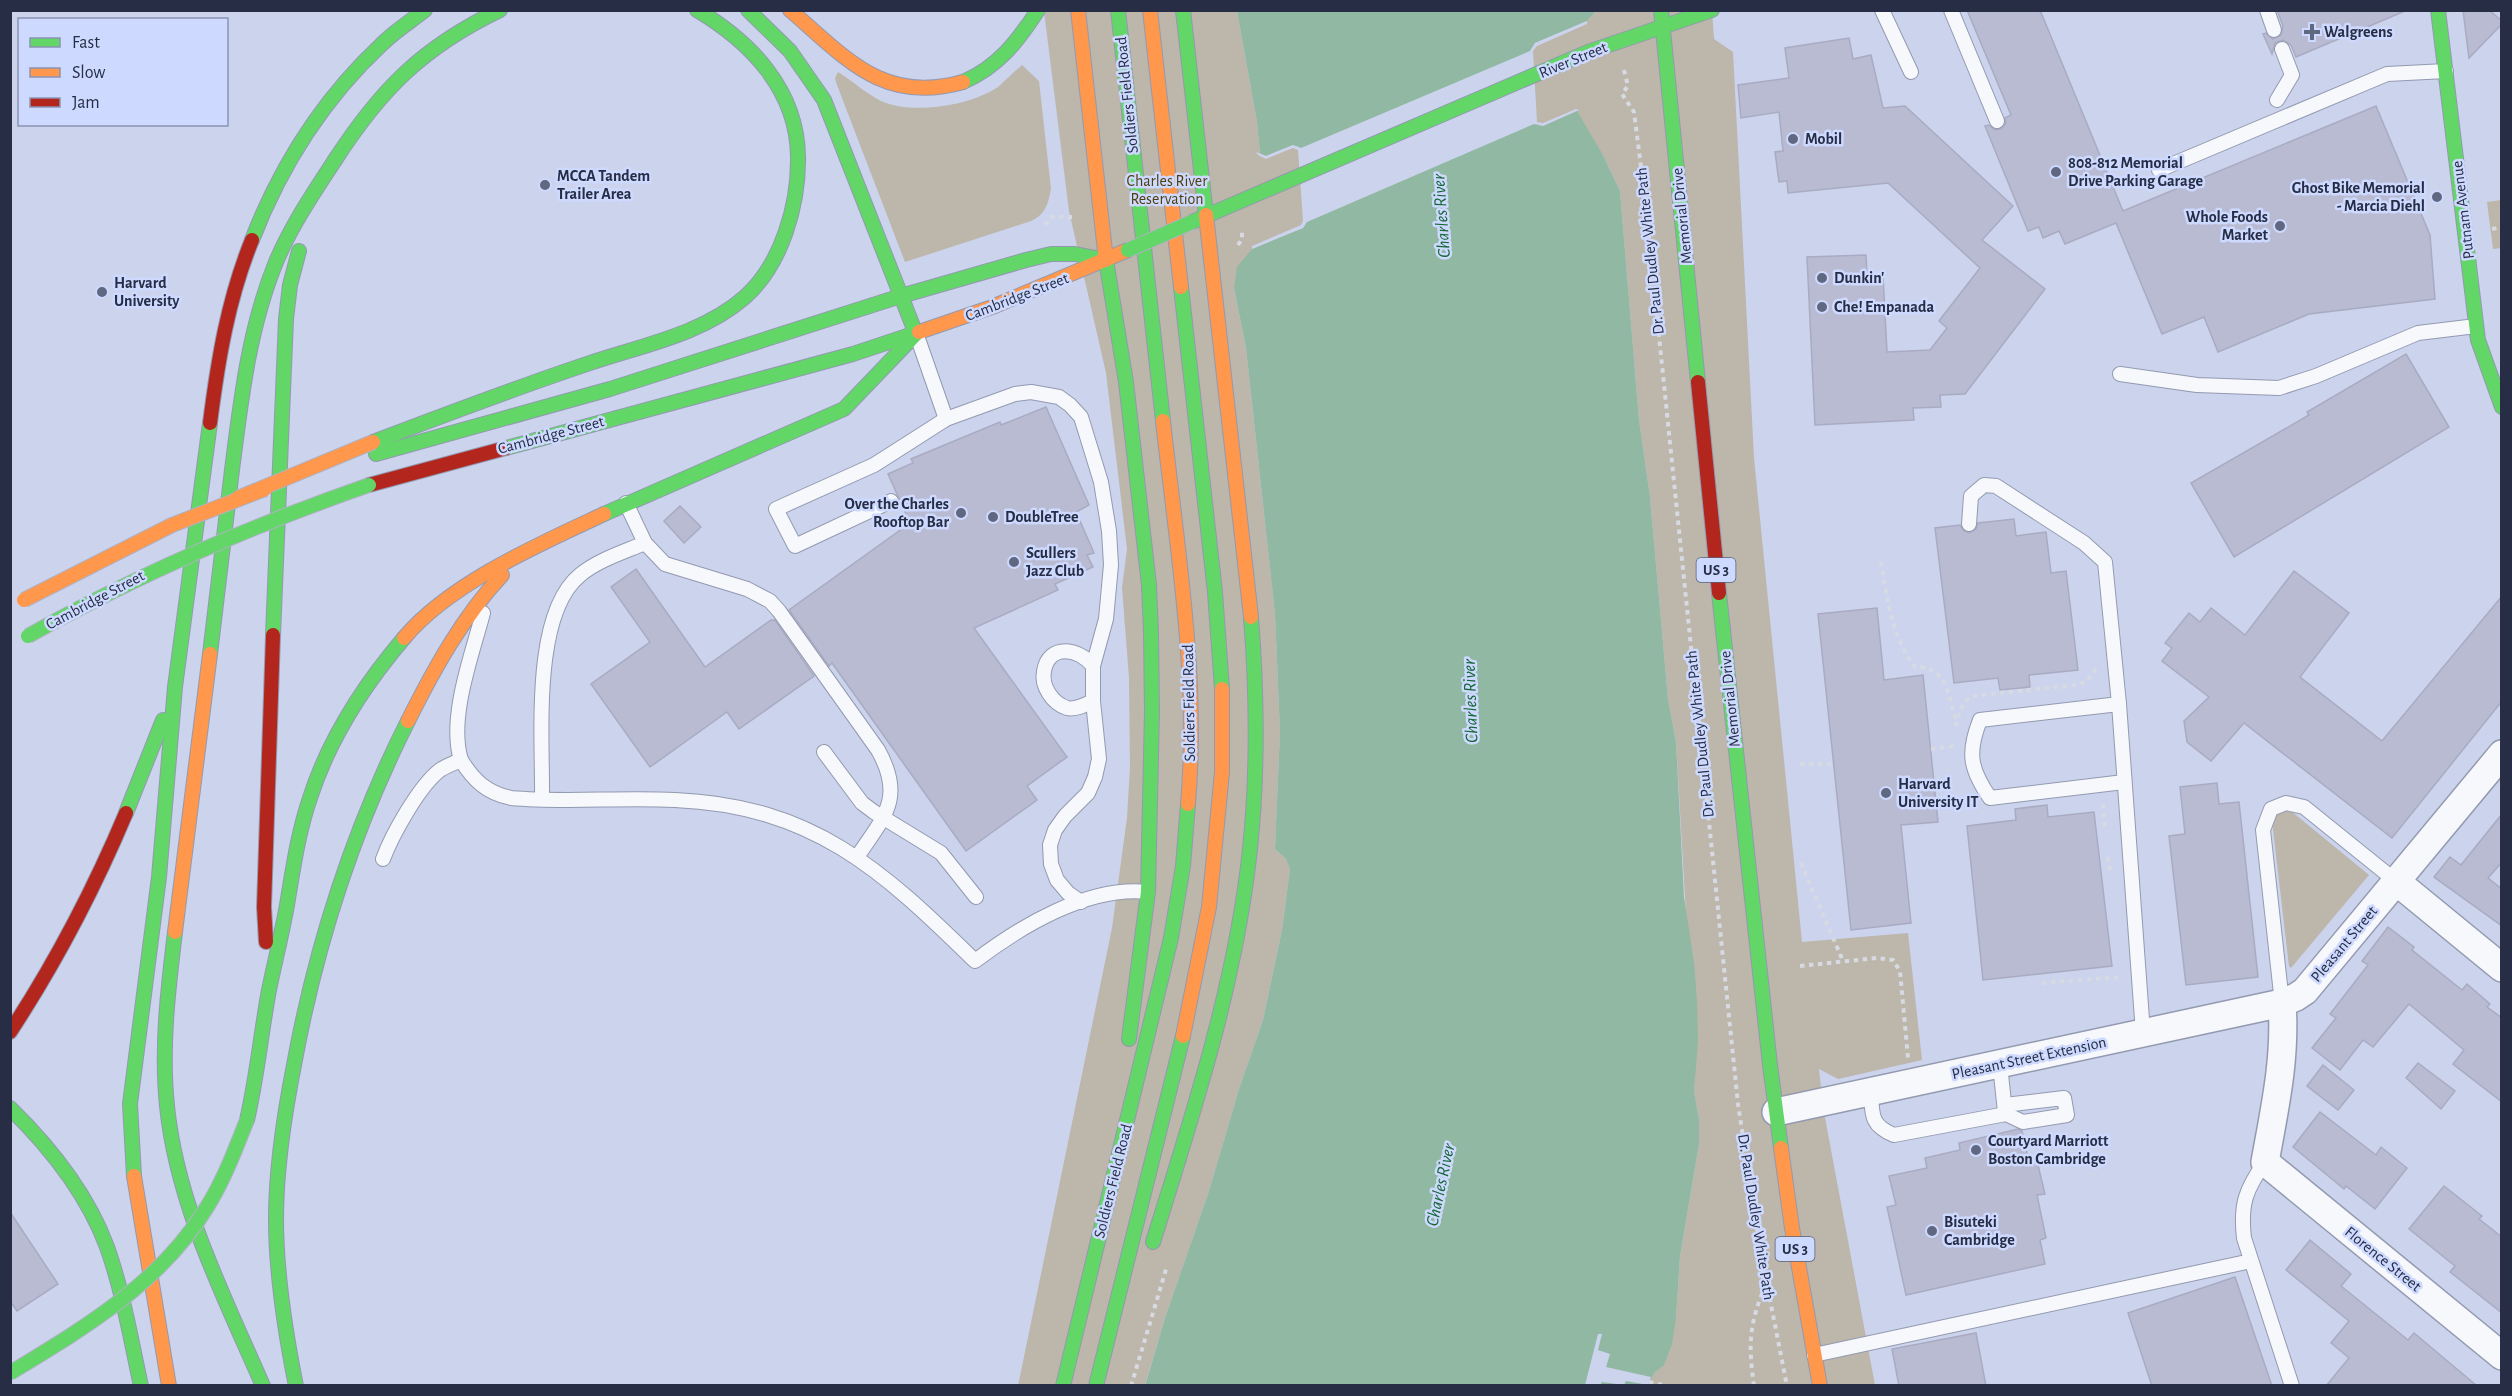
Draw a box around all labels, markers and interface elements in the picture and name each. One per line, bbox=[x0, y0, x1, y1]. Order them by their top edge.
legend bbox=[18, 18, 228, 126]
place label: Walgreens bbox=[2324, 24, 2393, 40]
marker: Walgreens bbox=[2305, 25, 2319, 39]
text: Fast bbox=[72, 34, 100, 52]
street label: Soldiers Field Road bbox=[1113, 36, 1141, 154]
street label: River Street bbox=[1537, 39, 1609, 81]
text: Slow bbox=[72, 64, 105, 82]
text: Jam bbox=[72, 94, 100, 112]
place label: Mobil bbox=[1805, 131, 1842, 147]
marker: Mobil bbox=[1786, 132, 1800, 146]
place label: 808-812 Memorial Drive Parking Garage bbox=[2068, 155, 2204, 189]
street label: Putnam Avenue bbox=[2449, 160, 2477, 260]
marker: 808-812 Memorial Drive Parking Garage bbox=[2049, 165, 2063, 179]
street label: Dr. Paul Dudley White Path bbox=[1633, 167, 1668, 335]
street label: Memorial Drive bbox=[1669, 167, 1695, 265]
place label: MCCA Tandem Trailer Area bbox=[557, 168, 650, 202]
water label: Charles River bbox=[1430, 172, 1454, 259]
park label: Charles River Reservation bbox=[1127, 173, 1208, 207]
marker: MCCA Tandem Trailer Area bbox=[538, 178, 552, 192]
place label: Ghost Bike Memorial - Marcia Diehl bbox=[2292, 180, 2425, 214]
marker: Ghost Bike Memorial - Marcia Diehl bbox=[2430, 190, 2444, 204]
place label: Whole Foods Market bbox=[2186, 209, 2269, 243]
marker: Whole Foods Market bbox=[2273, 219, 2287, 233]
street label: Cambridge Street bbox=[963, 270, 1071, 324]
place label: Dunkin' bbox=[1834, 270, 1884, 286]
marker: Dunkin' bbox=[1815, 271, 1829, 285]
place label: Harvard University bbox=[114, 275, 180, 310]
marker: Harvard University bbox=[95, 285, 109, 299]
place label: Che! Empanada bbox=[1834, 299, 1934, 315]
marker: Che! Empanada bbox=[1815, 300, 1829, 314]
street label: Cambridge Street bbox=[496, 413, 606, 457]
place label: Over the Charles Rooftop Bar bbox=[844, 496, 949, 530]
marker: Over the Charles Rooftop Bar bbox=[954, 506, 968, 520]
place label: DoubleTree bbox=[1005, 509, 1079, 525]
marker: DoubleTree bbox=[986, 510, 1000, 524]
place label: Scullers Jazz Club bbox=[1026, 545, 1084, 579]
marker: Scullers Jazz Club bbox=[1007, 555, 1021, 569]
road number: US 3 bbox=[1696, 558, 1736, 582]
street label: Cambridge Street bbox=[43, 567, 147, 633]
street label: Soldiers Field Road bbox=[1180, 644, 1198, 762]
street label: Dr. Paul Dudley White Path bbox=[1683, 650, 1718, 818]
street label: Memorial Drive bbox=[1717, 650, 1743, 748]
water label: Charles River bbox=[1461, 658, 1481, 743]
place label: Harvard University IT bbox=[1898, 776, 1979, 811]
marker: Harvard University IT bbox=[1879, 786, 1893, 800]
street label: Pleasant Street bbox=[2308, 903, 2380, 985]
street label: Pleasant Street Extension bbox=[1950, 1034, 2108, 1082]
street label: Soldiers Field Road bbox=[1091, 1122, 1135, 1240]
street label: Dr. Paul Dudley White Path bbox=[1734, 1133, 1777, 1301]
place label: Courtyard Marriott Boston Cambridge bbox=[1988, 1133, 2109, 1167]
water label: Charles River bbox=[1423, 1141, 1459, 1228]
marker: Courtyard Marriott Boston Cambridge bbox=[1969, 1143, 1983, 1157]
place label: Bisuteki Cambridge bbox=[1944, 1214, 2015, 1248]
street label: Florence Street bbox=[2342, 1223, 2424, 1295]
marker: Bisuteki Cambridge bbox=[1925, 1224, 1939, 1238]
road number: US 3 bbox=[1776, 1237, 1814, 1261]

